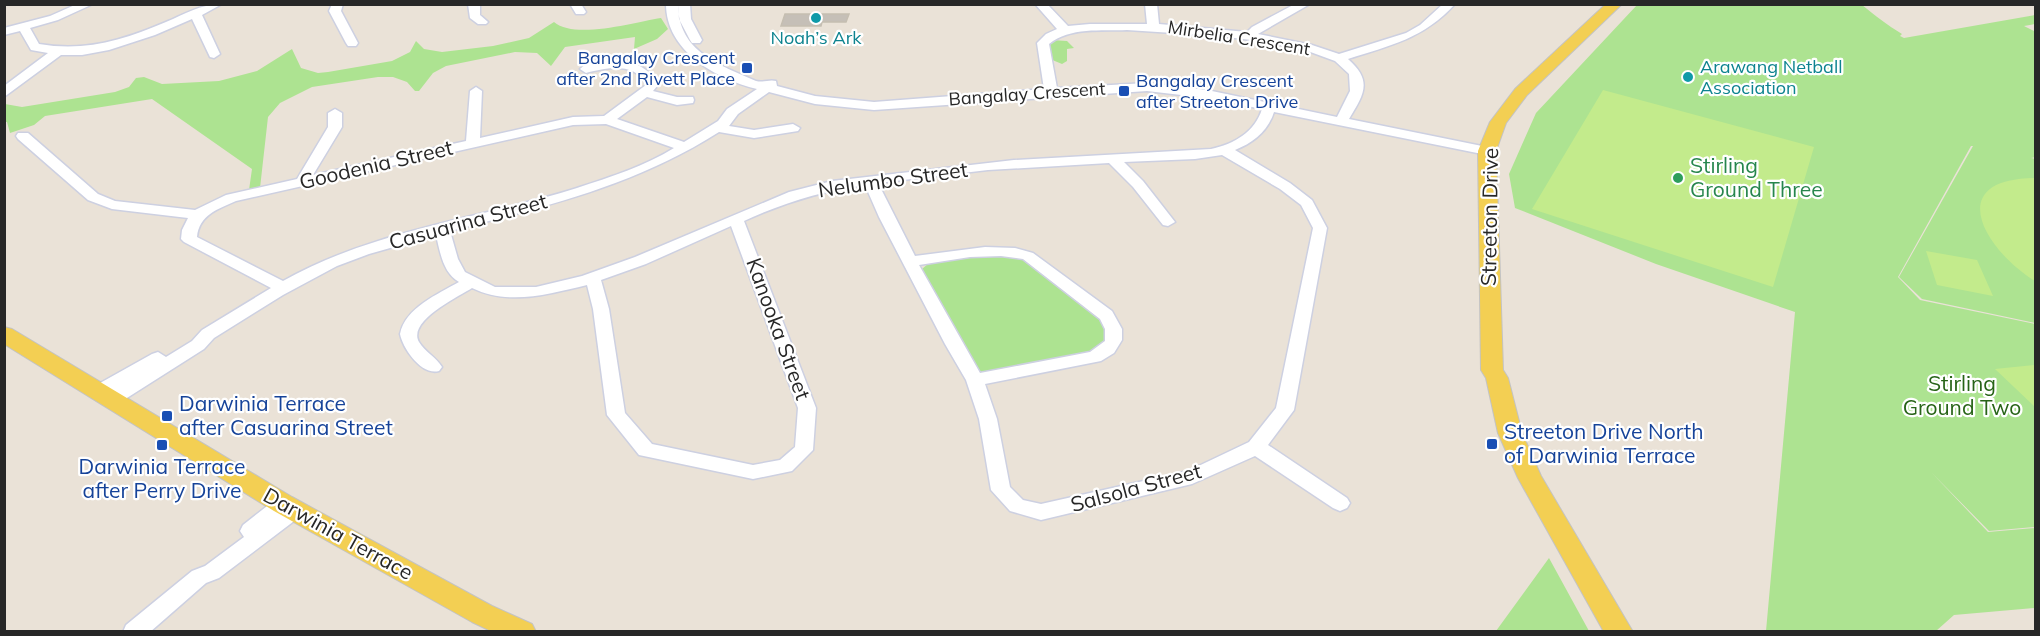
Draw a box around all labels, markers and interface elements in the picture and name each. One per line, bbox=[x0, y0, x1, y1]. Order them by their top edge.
marker: Noah’s Ark bbox=[809, 11, 823, 25]
street label: Mirbelia Crescent bbox=[1166, 15, 1312, 60]
place label: Noah’s Ark bbox=[771, 26, 862, 49]
place label: Bangalay Crescent after 2nd Rivett Place bbox=[556, 46, 735, 90]
place label: Arawang Netball Association bbox=[1700, 55, 1842, 99]
marker: Bangalay Crescent after 2nd Rivett Place bbox=[740, 61, 754, 75]
place label: Bangalay Crescent after Streeton Drive bbox=[1136, 69, 1298, 113]
marker: Arawang Netball Association bbox=[1681, 70, 1695, 84]
street label: Bangalay Crescent bbox=[948, 77, 1106, 110]
marker: Bangalay Crescent after Streeton Drive bbox=[1117, 84, 1131, 98]
street label: Goodenia Street bbox=[296, 134, 455, 194]
street label: Streeton Drive bbox=[1475, 148, 1503, 286]
place label: Stirling Ground Three bbox=[1690, 152, 1823, 202]
street label: Nelumbo Street bbox=[816, 156, 969, 202]
marker: Stirling Ground Three bbox=[1671, 171, 1685, 185]
street label: Casuarina Street bbox=[386, 187, 550, 255]
street label: Kanooka Street bbox=[741, 254, 817, 403]
park label: Stirling Ground Two bbox=[1903, 370, 2021, 420]
place label: Darwinia Terrace after Casuarina Street bbox=[179, 390, 393, 440]
marker: Darwinia Terrace after Casuarina Street bbox=[160, 409, 174, 423]
place label: Streeton Drive North of Darwinia Terrace bbox=[1504, 418, 1703, 468]
marker: Streeton Drive North of Darwinia Terrace bbox=[1485, 437, 1499, 451]
marker: Darwinia Terrace after Perry Drive bbox=[155, 438, 169, 452]
place label: Darwinia Terrace after Perry Drive bbox=[78, 453, 246, 503]
street label: Salsola Street bbox=[1068, 457, 1204, 517]
street label: Darwinia Terrace bbox=[259, 481, 418, 585]

